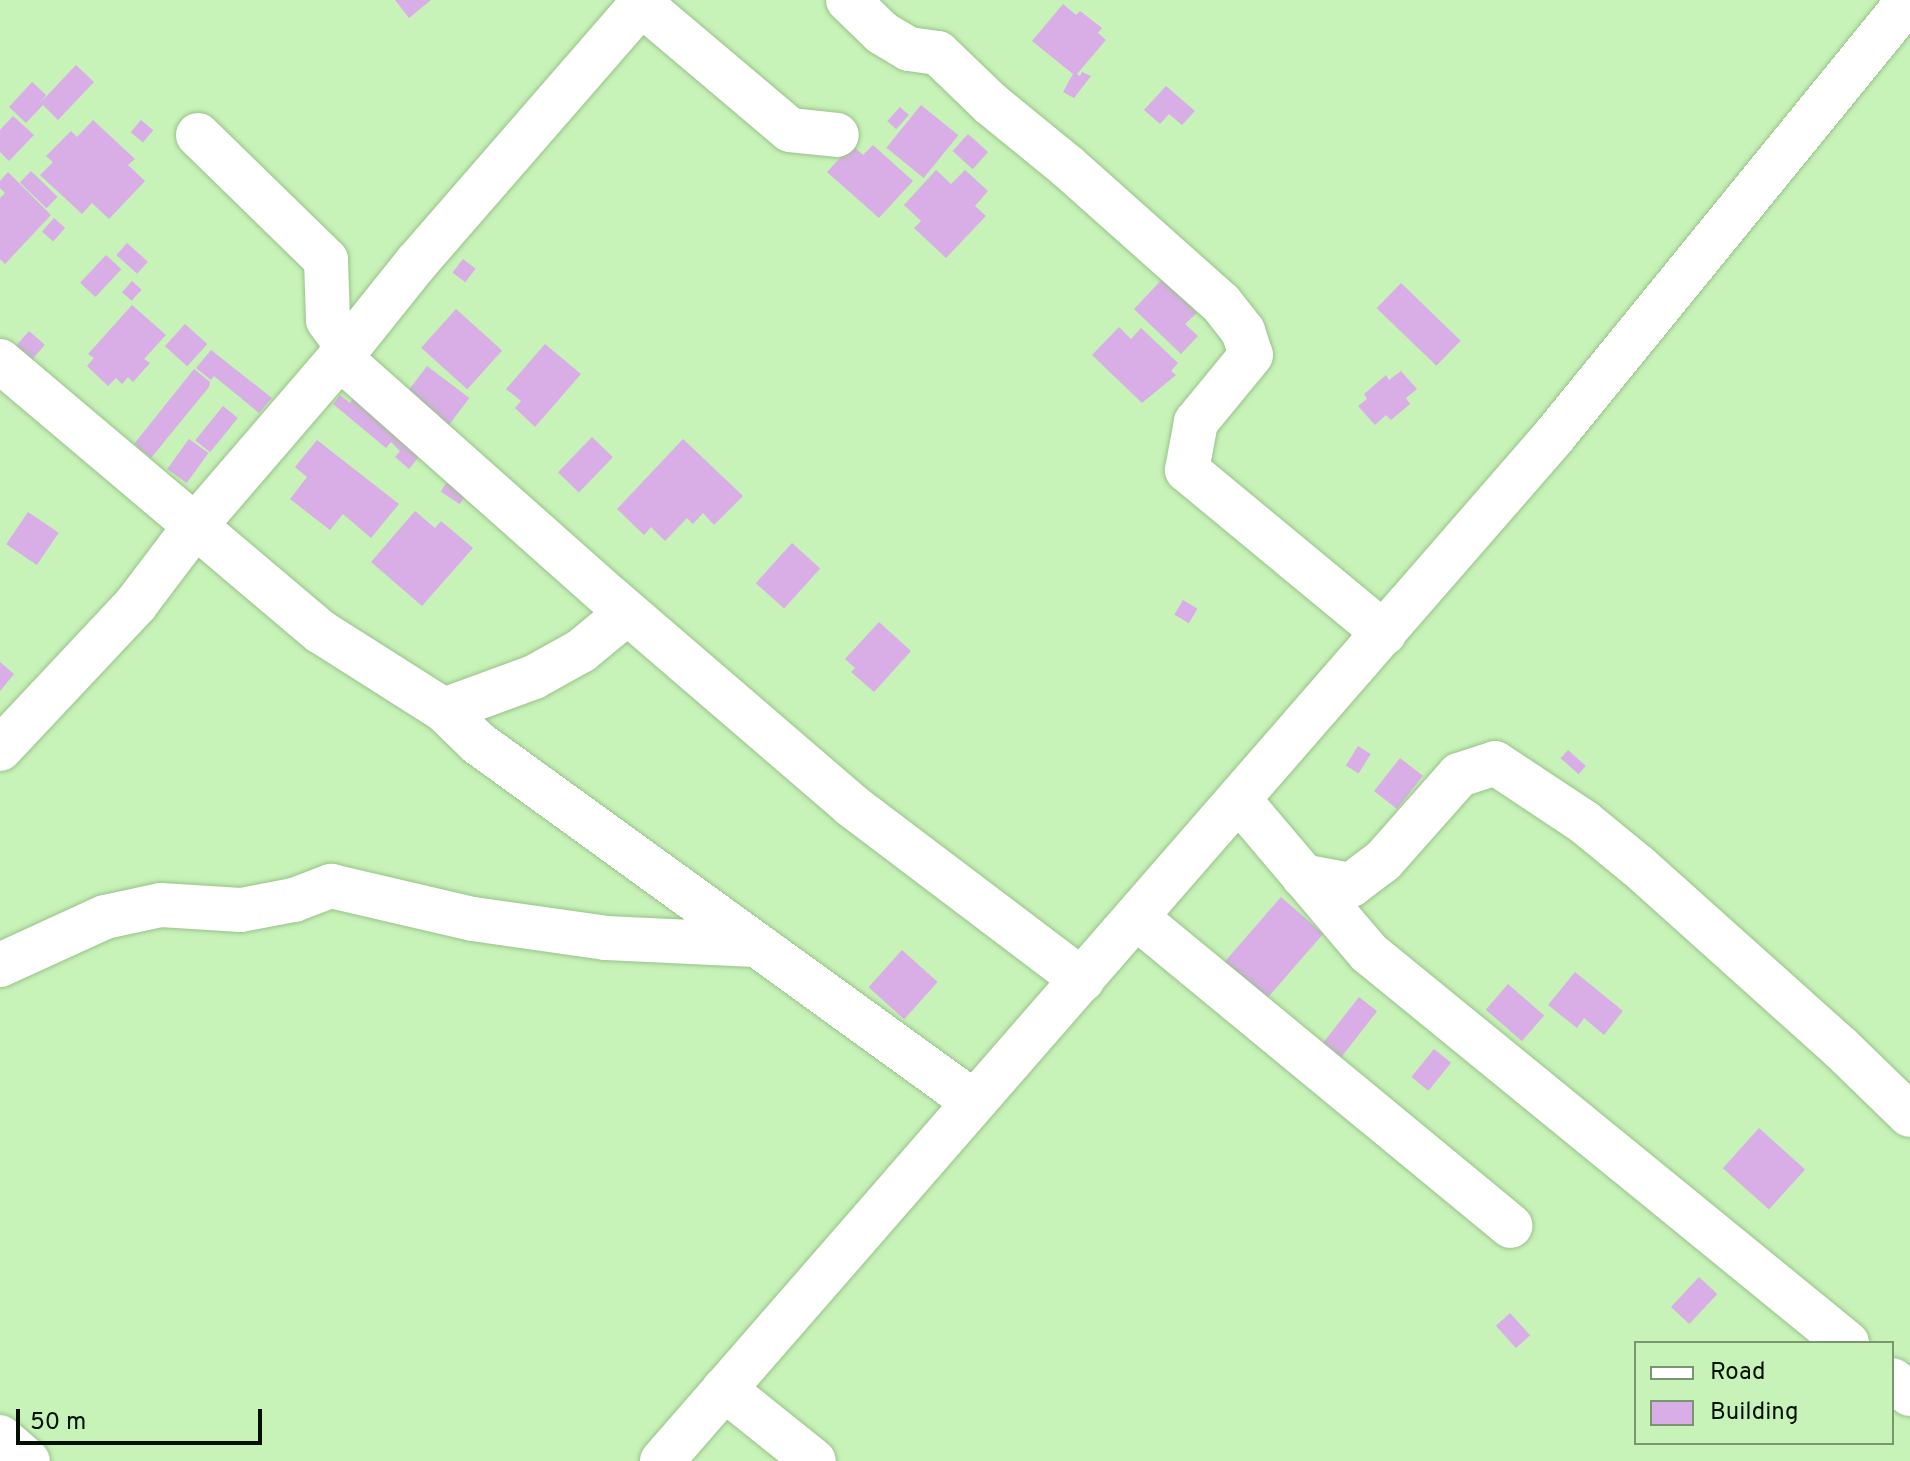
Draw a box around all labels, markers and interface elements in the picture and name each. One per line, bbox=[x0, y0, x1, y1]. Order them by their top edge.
legend bbox=[1634, 1341, 1894, 1445]
text: Road bbox=[1710, 1358, 1766, 1388]
scale bar bbox=[20, 1393, 266, 1443]
text: Building bbox=[1710, 1398, 1799, 1428]
text: 50 m bbox=[30, 1408, 86, 1438]

